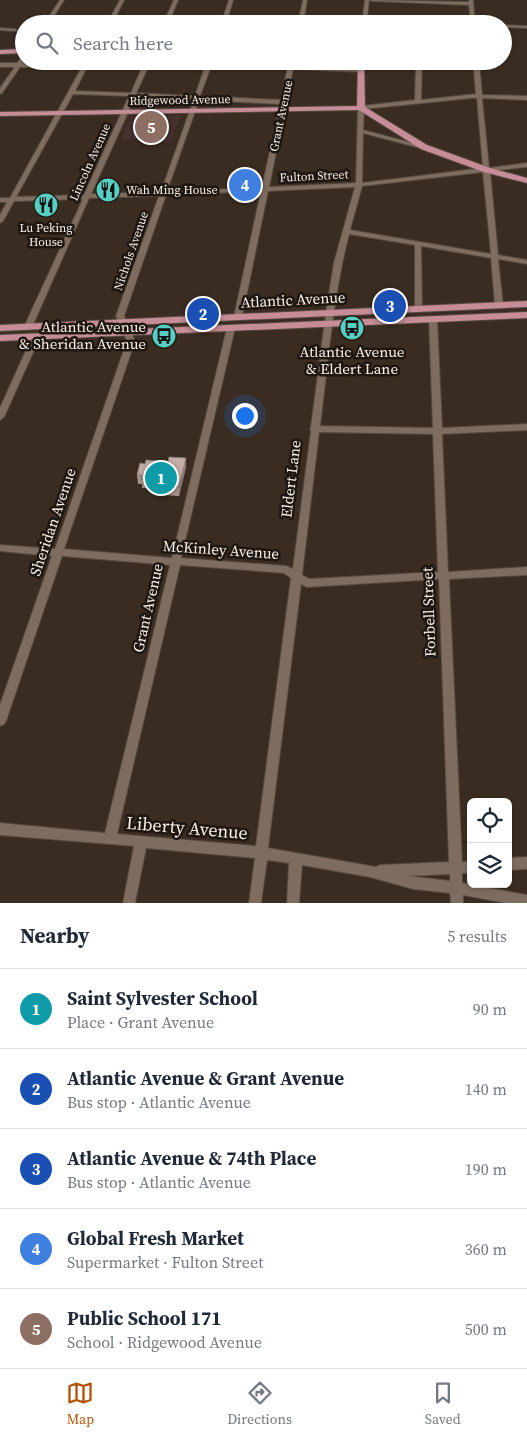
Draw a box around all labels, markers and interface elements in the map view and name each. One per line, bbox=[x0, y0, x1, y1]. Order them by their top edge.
search box bbox=[15, 15, 512, 70]
icon: search bbox=[33, 29, 61, 57]
text: Search here bbox=[73, 30, 173, 56]
street label: Grant Avenue bbox=[266, 79, 296, 153]
street label: Ridgewood Avenue bbox=[129, 91, 231, 109]
pin: 5 bbox=[135, 108, 167, 146]
street label: Lincoln Avenue bbox=[66, 121, 114, 203]
pin: 4 bbox=[229, 166, 261, 204]
street label: Fulton Street bbox=[279, 166, 349, 186]
restaurant icon: Wah Ming House bbox=[95, 177, 121, 203]
place label: Wah Ming House bbox=[126, 182, 218, 198]
restaurant icon: Lu Peking House bbox=[33, 192, 59, 218]
street label: Nichols Avenue bbox=[110, 209, 152, 293]
place label: Lu Peking House bbox=[19, 220, 73, 250]
street label: Atlantic Avenue bbox=[240, 286, 346, 313]
pin: 3 bbox=[374, 287, 406, 325]
pin: 2 bbox=[187, 295, 219, 333]
bus stop icon: Atlantic Avenue & Eldert Lane bbox=[339, 315, 365, 341]
place label: Atlantic Avenue & Sheridan Avenue bbox=[19, 316, 146, 354]
bus stop icon: Atlantic Avenue & Sheridan Avenue bbox=[151, 323, 177, 349]
place label: Atlantic Avenue & Eldert Lane bbox=[300, 341, 405, 379]
your location bbox=[232, 403, 258, 429]
street label: Eldert Lane bbox=[275, 439, 306, 519]
pin: 1 bbox=[145, 459, 177, 497]
street label: Sheridan Avenue bbox=[24, 465, 81, 579]
street label: McKinley Avenue bbox=[162, 535, 280, 564]
street label: Grant Avenue bbox=[127, 561, 168, 654]
street label: Forbell Street bbox=[416, 567, 441, 657]
map controls bbox=[467, 798, 512, 888]
button: locate bbox=[467, 798, 512, 843]
street label: Liberty Avenue bbox=[125, 810, 249, 845]
button: layers bbox=[467, 843, 512, 888]
text: Nearby bbox=[20, 921, 90, 950]
text: 5 results bbox=[447, 925, 507, 947]
text: Saint Sylvester School bbox=[67, 985, 258, 1011]
text: 1 bbox=[32, 998, 40, 1020]
text: 90 m bbox=[473, 998, 507, 1020]
text: Place · Grant Avenue bbox=[67, 1011, 214, 1033]
text: Atlantic Avenue & Grant Avenue bbox=[67, 1065, 344, 1091]
text: 2 bbox=[32, 1078, 40, 1100]
text: 140 m bbox=[465, 1078, 507, 1100]
text: Bus stop · Atlantic Avenue bbox=[67, 1091, 251, 1113]
text: Atlantic Avenue & 74th Place bbox=[67, 1145, 316, 1171]
text: 3 bbox=[32, 1158, 40, 1180]
text: 190 m bbox=[465, 1158, 507, 1180]
text: Bus stop · Atlantic Avenue bbox=[67, 1171, 251, 1193]
text: Global Fresh Market bbox=[67, 1225, 244, 1251]
text: 4 bbox=[32, 1238, 40, 1260]
text: 360 m bbox=[465, 1238, 507, 1260]
text: Supermarket · Fulton Street bbox=[67, 1251, 263, 1273]
text: Public School 171 bbox=[67, 1305, 222, 1331]
text: 5 bbox=[32, 1318, 40, 1340]
text: 500 m bbox=[465, 1318, 507, 1340]
text: School · Ridgewood Avenue bbox=[67, 1331, 262, 1353]
tab: Map bbox=[66, 1379, 94, 1429]
tab: Directions bbox=[227, 1379, 292, 1429]
tab: Saved bbox=[425, 1379, 461, 1429]

